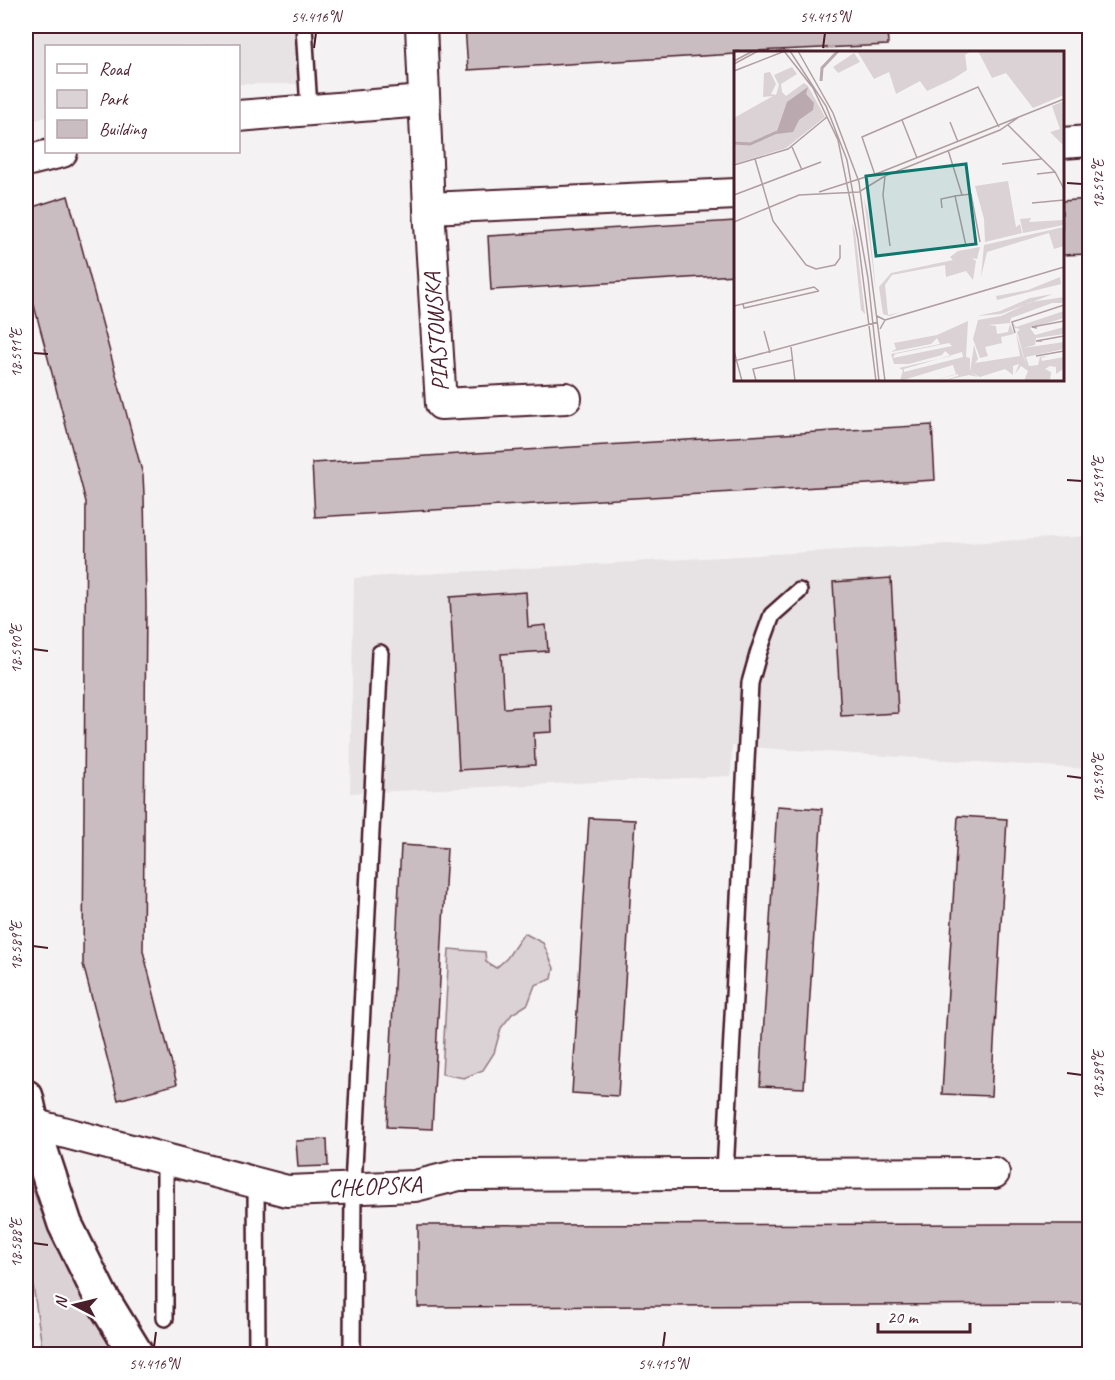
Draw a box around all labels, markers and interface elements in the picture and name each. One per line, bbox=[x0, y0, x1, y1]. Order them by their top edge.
text: 54.416°N bbox=[291, 8, 344, 27]
text: 54.415°N bbox=[800, 8, 853, 27]
legend bbox=[45, 45, 240, 153]
inset map bbox=[734, 51, 1064, 381]
text: Road bbox=[99, 58, 132, 80]
text: Park bbox=[99, 88, 129, 110]
text: Building bbox=[99, 118, 148, 140]
text: 18.592°E bbox=[1089, 157, 1108, 208]
street label: PIASTOWSKA bbox=[417, 271, 455, 392]
text: 18.591°E bbox=[7, 326, 26, 377]
text: 18.591°E bbox=[1089, 454, 1108, 505]
text: 18.590°E bbox=[7, 622, 26, 673]
text: 18.590°E bbox=[1089, 751, 1108, 802]
text: 18.589°E bbox=[7, 919, 26, 970]
text: 18.589°E bbox=[1089, 1048, 1108, 1099]
street label: CHŁOPSKA bbox=[328, 1169, 423, 1203]
text: 18.588°E bbox=[7, 1216, 26, 1267]
north arrow bbox=[45, 1275, 105, 1335]
text: N bbox=[51, 1294, 72, 1309]
scale bar bbox=[878, 1296, 970, 1334]
text: 20 m bbox=[887, 1306, 920, 1328]
text: 54.416°N bbox=[129, 1355, 182, 1374]
text: 54.415°N bbox=[638, 1355, 691, 1374]

